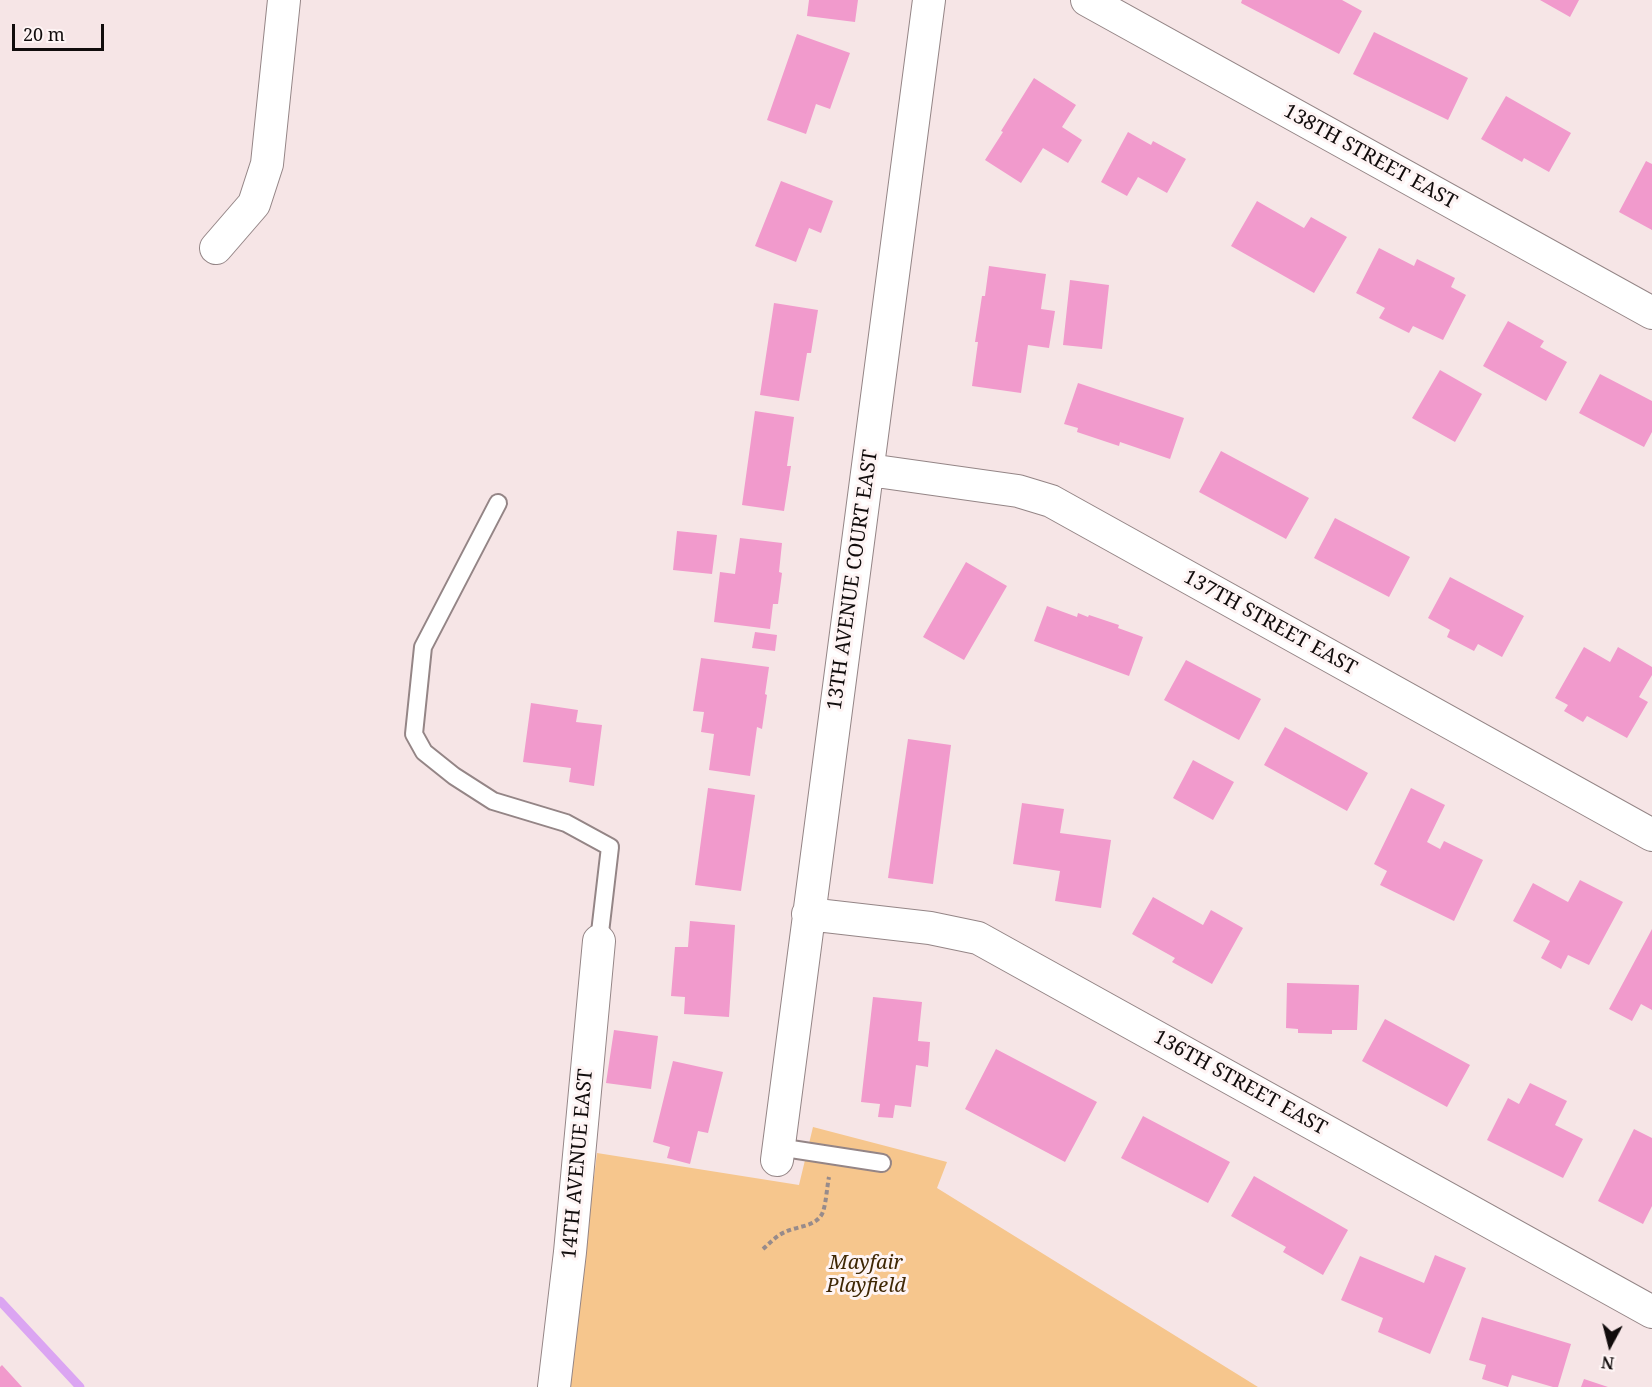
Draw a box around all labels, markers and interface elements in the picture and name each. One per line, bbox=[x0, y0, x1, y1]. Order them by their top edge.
scale bar bbox=[15, 12, 106, 50]
text: 20 m bbox=[23, 22, 65, 46]
street label: 138TH STREET EAST bbox=[1279, 99, 1461, 215]
street label: 13TH AVENUE COURT EAST bbox=[823, 448, 883, 712]
street label: 137TH STREET EAST bbox=[1179, 565, 1361, 681]
street label: 136TH STREET EAST bbox=[1149, 1025, 1331, 1141]
street label: 14TH AVENUE EAST bbox=[558, 1068, 598, 1260]
park label: Mayfair Playfield bbox=[826, 1251, 906, 1298]
north arrow bbox=[1580, 1315, 1640, 1375]
text: N bbox=[1600, 1351, 1615, 1375]

